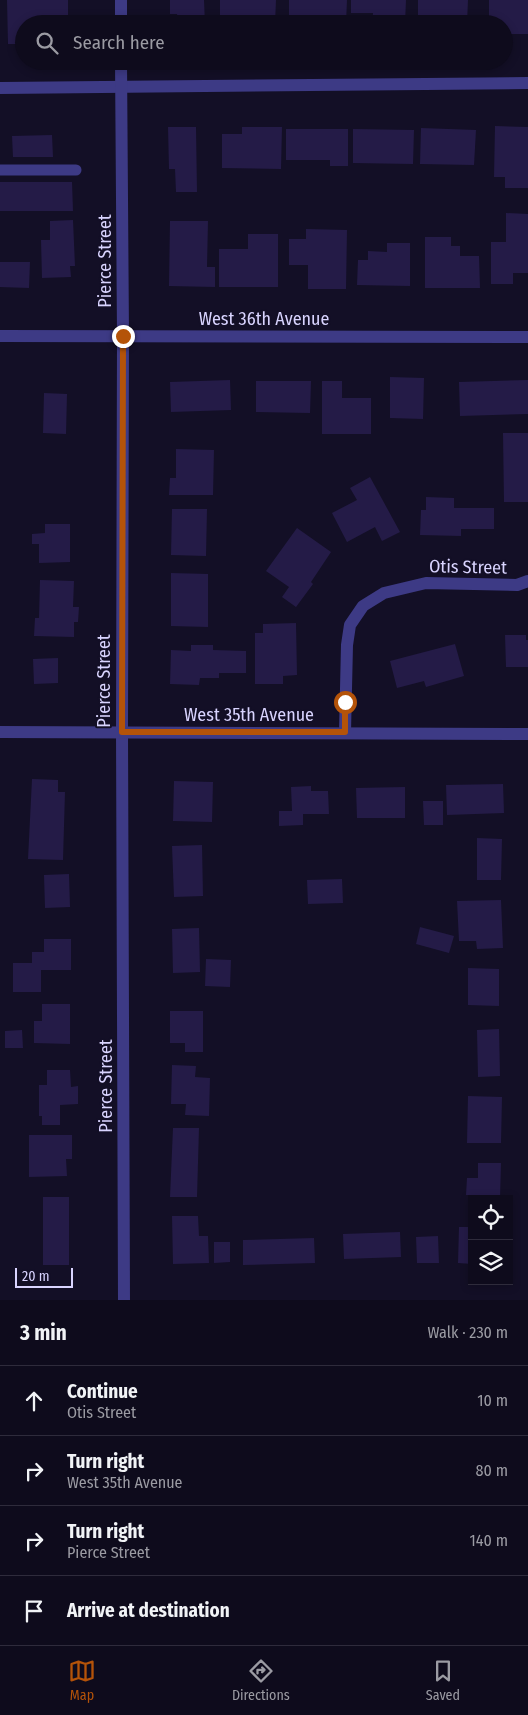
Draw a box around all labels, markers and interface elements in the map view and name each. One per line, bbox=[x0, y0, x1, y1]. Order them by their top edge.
search box bbox=[15, 15, 513, 70]
icon: search bbox=[33, 29, 61, 57]
text: Search here bbox=[73, 31, 165, 54]
street label: Pierce Street bbox=[94, 214, 116, 308]
street label: West 36th Avenue bbox=[199, 308, 329, 330]
route end bbox=[112, 325, 135, 348]
street label: Otis Street bbox=[429, 555, 507, 579]
street label: Pierce Street bbox=[93, 634, 115, 728]
route start bbox=[334, 691, 357, 714]
street label: West 35th Avenue bbox=[184, 704, 314, 726]
street label: Pierce Street bbox=[95, 1039, 117, 1133]
map controls bbox=[468, 1195, 513, 1285]
button: locate bbox=[468, 1195, 513, 1240]
button: layers bbox=[468, 1240, 513, 1285]
scale bar bbox=[15, 1265, 72, 1288]
text: 20 m bbox=[22, 1268, 50, 1285]
text: 3 min bbox=[20, 1320, 67, 1346]
text: Walk · 230 m bbox=[428, 1323, 508, 1342]
text: Continue bbox=[67, 1380, 138, 1403]
icon: ahead bbox=[20, 1387, 48, 1415]
text: 10 m bbox=[477, 1391, 508, 1410]
text: Otis Street bbox=[67, 1403, 136, 1422]
text: Turn right bbox=[67, 1450, 144, 1473]
icon: right bbox=[20, 1457, 48, 1485]
text: 80 m bbox=[476, 1461, 508, 1480]
text: West 35th Avenue bbox=[67, 1473, 183, 1492]
text: Turn right bbox=[67, 1520, 144, 1543]
icon: right bbox=[20, 1527, 48, 1555]
text: 140 m bbox=[470, 1531, 508, 1550]
text: Pierce Street bbox=[67, 1543, 150, 1562]
icon: arrive bbox=[20, 1597, 48, 1625]
text: Arrive at destination bbox=[67, 1599, 230, 1622]
tab: Map bbox=[68, 1657, 96, 1704]
tab: Directions bbox=[232, 1657, 290, 1704]
tab: Saved bbox=[426, 1657, 460, 1704]

